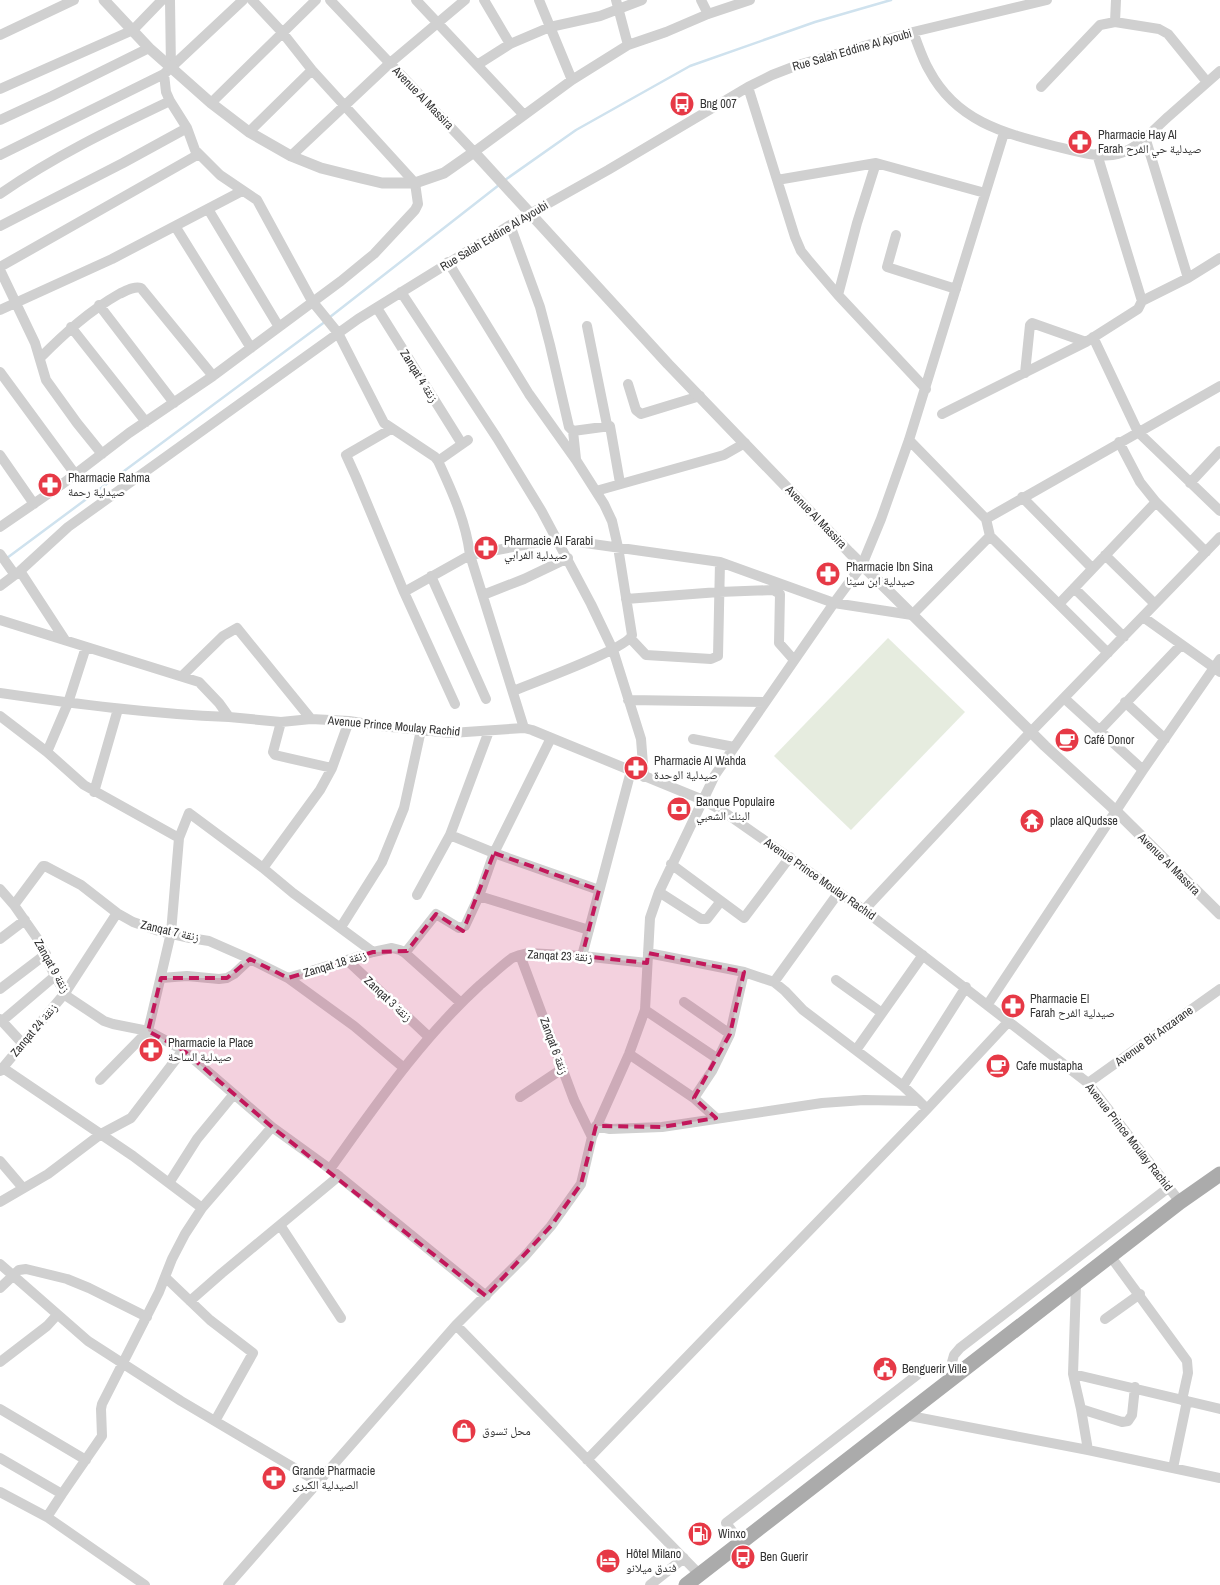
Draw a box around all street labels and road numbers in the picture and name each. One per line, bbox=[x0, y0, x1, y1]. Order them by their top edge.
street label: Rue Salah Eddine Al Ayoubi bbox=[790, 25, 914, 75]
street label: Avenue Al Massira bbox=[388, 62, 458, 133]
street label: Rue Salah Eddine Al Ayoubi bbox=[437, 197, 551, 275]
street label: Zanqat 4 زنقة bbox=[396, 346, 442, 406]
street label: Avenue Al Massira bbox=[781, 481, 851, 552]
street label: Avenue Prince Moulay Rachid bbox=[326, 712, 461, 740]
street label: Avenue Al Massira bbox=[1134, 829, 1204, 899]
street label: Avenue Prince Moulay Rachid bbox=[760, 834, 879, 924]
street label: Zanqat 7 زنقة bbox=[139, 917, 201, 946]
street label: Zanqat 9 زنقة bbox=[31, 936, 74, 996]
street label: Zanqat 23 زنقة bbox=[527, 946, 593, 966]
street label: Zanqat 18 زنقة bbox=[302, 947, 369, 981]
street label: Zanqat 3 زنقة bbox=[361, 973, 416, 1025]
street label: Zanqat 24 زنقة bbox=[7, 1000, 61, 1060]
street label: Avenue Bir Anzarane bbox=[1111, 1002, 1196, 1070]
street label: Zanqat 6 زنقة bbox=[536, 1015, 572, 1077]
street label: Avenue Prince Moulay Rachid bbox=[1081, 1079, 1176, 1194]

